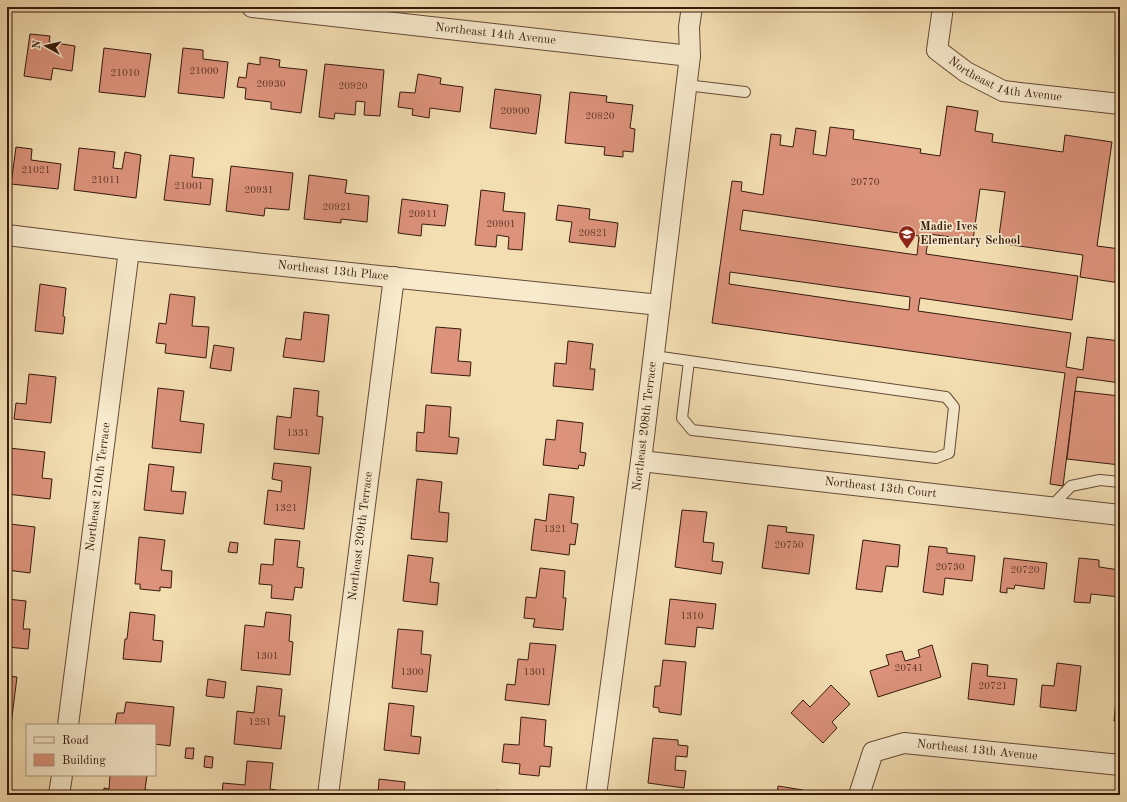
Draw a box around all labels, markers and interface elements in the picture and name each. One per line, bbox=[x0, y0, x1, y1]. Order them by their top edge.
street label: Northeast 14th Avenue bbox=[435, 22, 557, 47]
north arrow bbox=[26, 26, 66, 66]
text: N bbox=[32, 39, 44, 50]
street label: Northeast 14th Avenue bbox=[946, 55, 1063, 104]
house number: 21000 bbox=[190, 66, 219, 76]
house number: 21010 bbox=[111, 68, 140, 78]
house number: 20930 bbox=[257, 79, 286, 89]
house number: 20920 bbox=[339, 81, 368, 91]
house number: 20900 bbox=[501, 106, 530, 116]
house number: 20820 bbox=[586, 111, 615, 121]
house number: 21021 bbox=[22, 165, 51, 175]
house number: 21011 bbox=[92, 175, 121, 185]
house number: 20770 bbox=[851, 177, 880, 187]
house number: 21001 bbox=[175, 181, 204, 191]
house number: 20931 bbox=[245, 185, 274, 195]
house number: 20921 bbox=[323, 202, 352, 212]
house number: 20911 bbox=[409, 209, 438, 219]
house number: 20901 bbox=[487, 219, 516, 229]
place label: Madie Ives Elementary School bbox=[920, 221, 1021, 247]
school or university icon: Madie Ives Elementary School bbox=[897, 224, 917, 249]
house number: 20821 bbox=[579, 228, 608, 238]
street label: Northeast 13th Place bbox=[277, 259, 389, 283]
street label: Northeast 208th Terrace bbox=[631, 361, 659, 492]
street label: Northeast 210th Terrace bbox=[84, 421, 113, 552]
house number: 1331 bbox=[286, 428, 310, 438]
street label: Northeast 209th Terrace bbox=[347, 470, 375, 601]
street label: Northeast 13th Court bbox=[824, 476, 937, 500]
house number: 1321 bbox=[274, 503, 298, 513]
house number: 1321 bbox=[543, 524, 567, 534]
house number: 20750 bbox=[775, 540, 804, 550]
house number: 20730 bbox=[936, 562, 965, 572]
house number: 20720 bbox=[1011, 565, 1040, 575]
house number: 1310 bbox=[680, 611, 704, 621]
house number: 1301 bbox=[255, 651, 279, 661]
house number: 20741 bbox=[895, 663, 924, 673]
house number: 1300 bbox=[400, 667, 424, 677]
house number: 1301 bbox=[523, 667, 547, 677]
house number: 20721 bbox=[979, 681, 1008, 691]
house number: 1281 bbox=[248, 717, 272, 727]
legend bbox=[26, 724, 156, 776]
text: Road bbox=[62, 735, 89, 747]
street label: Northeast 13th Avenue bbox=[916, 738, 1039, 763]
text: Building bbox=[62, 755, 106, 767]

